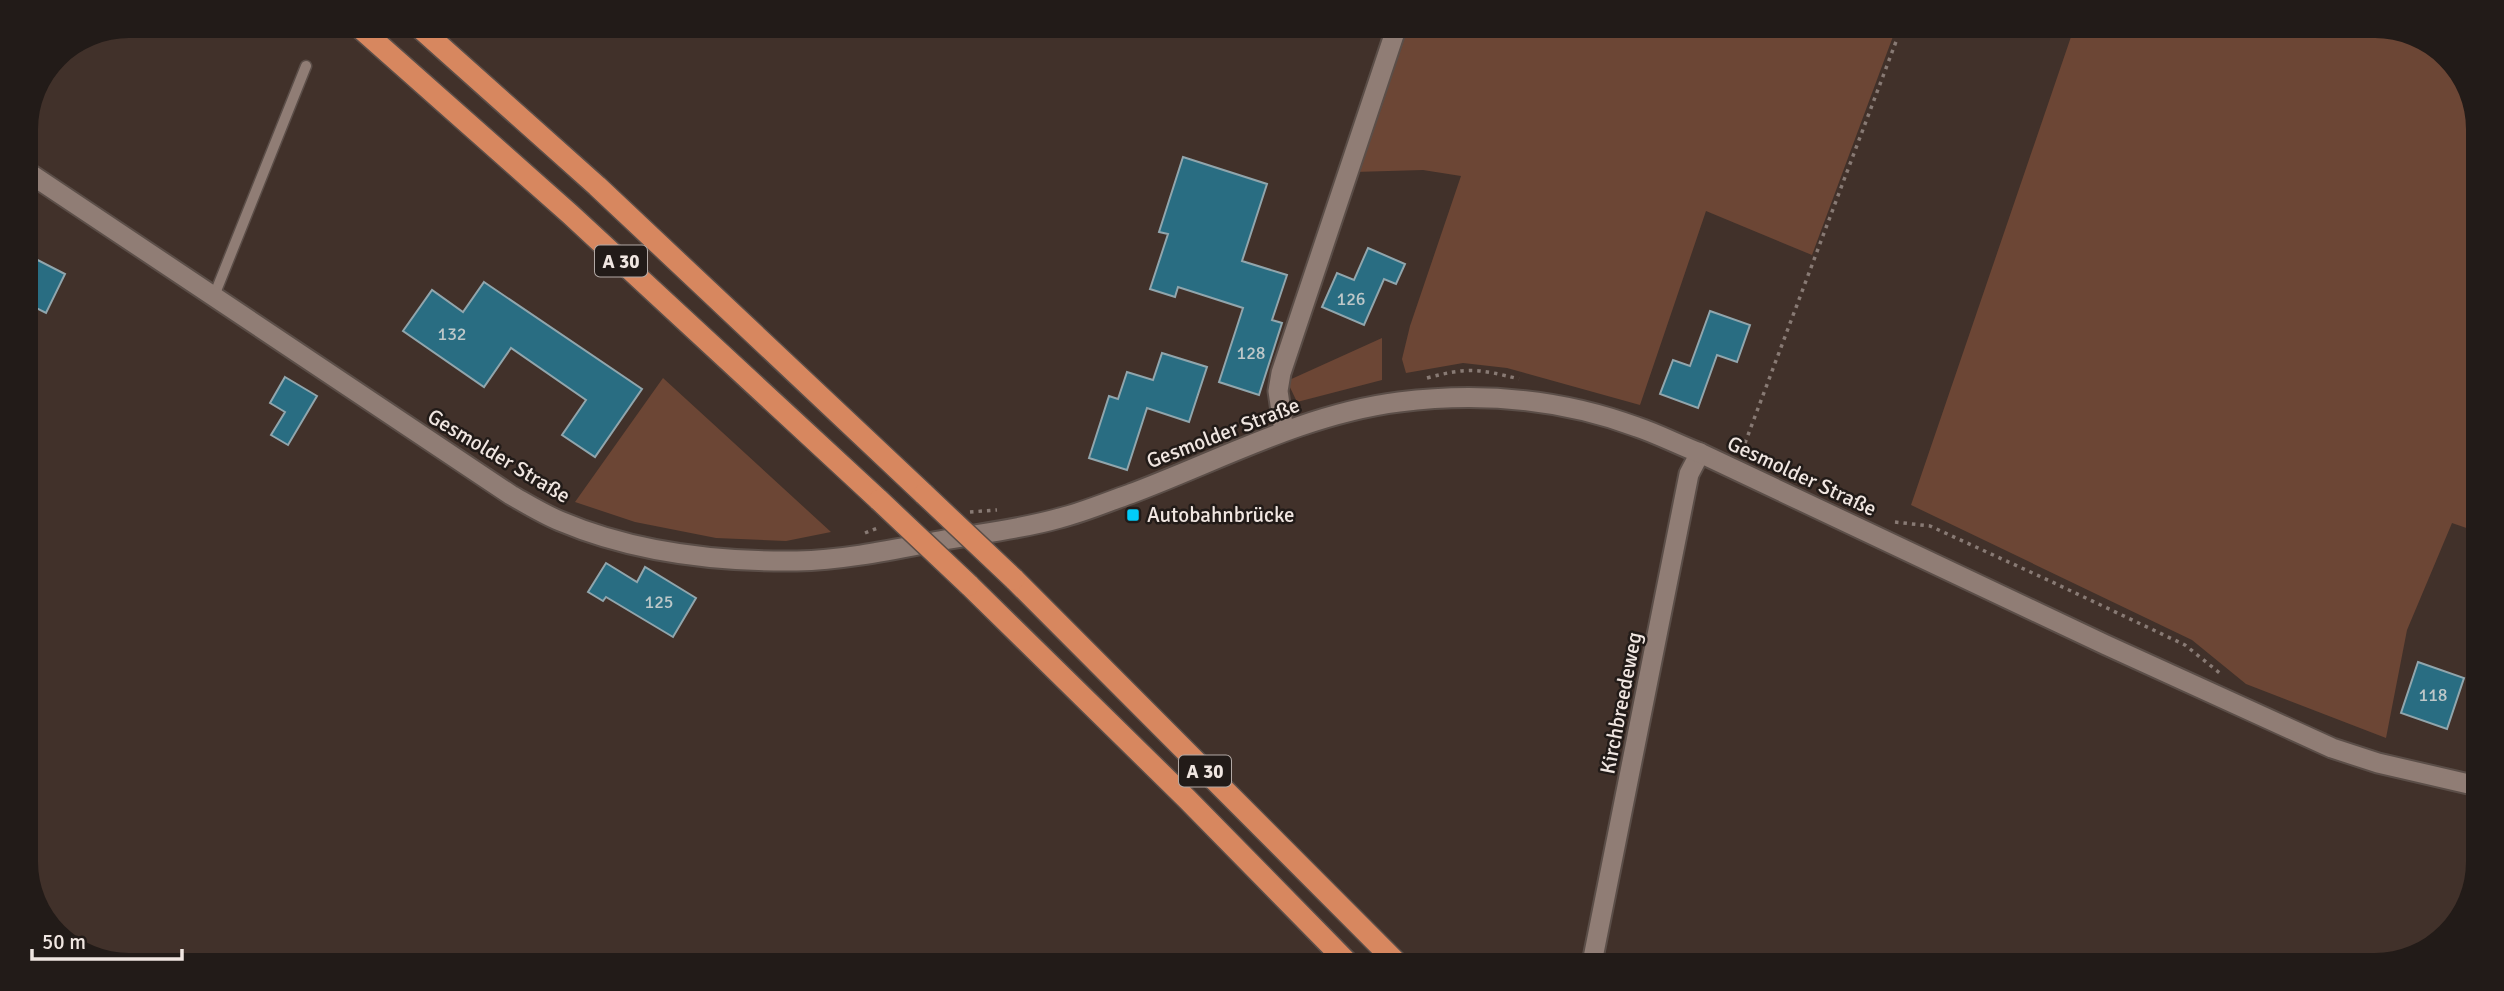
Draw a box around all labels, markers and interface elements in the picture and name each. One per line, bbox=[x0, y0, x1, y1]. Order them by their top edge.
road number: A 30 bbox=[595, 246, 647, 276]
house number: 126 bbox=[1336, 288, 1366, 310]
house number: 132 bbox=[437, 323, 467, 345]
house number: 128 bbox=[1236, 342, 1266, 364]
street label: Gesmolder Straße bbox=[1143, 392, 1303, 474]
street label: Gesmolder Straße bbox=[423, 403, 575, 509]
street label: Gesmolder Straße bbox=[1723, 430, 1881, 522]
place label: Autobahnbrücke bbox=[1147, 502, 1295, 528]
marker: Autobahnbrücke bbox=[1125, 507, 1141, 523]
house number: 125 bbox=[644, 591, 674, 613]
street label: Kirchbreedeweg bbox=[1594, 630, 1648, 776]
house number: 118 bbox=[2418, 684, 2448, 706]
road number: A 30 bbox=[1179, 756, 1231, 786]
scale bar bbox=[32, 918, 182, 962]
text: 50 m bbox=[42, 929, 86, 955]

